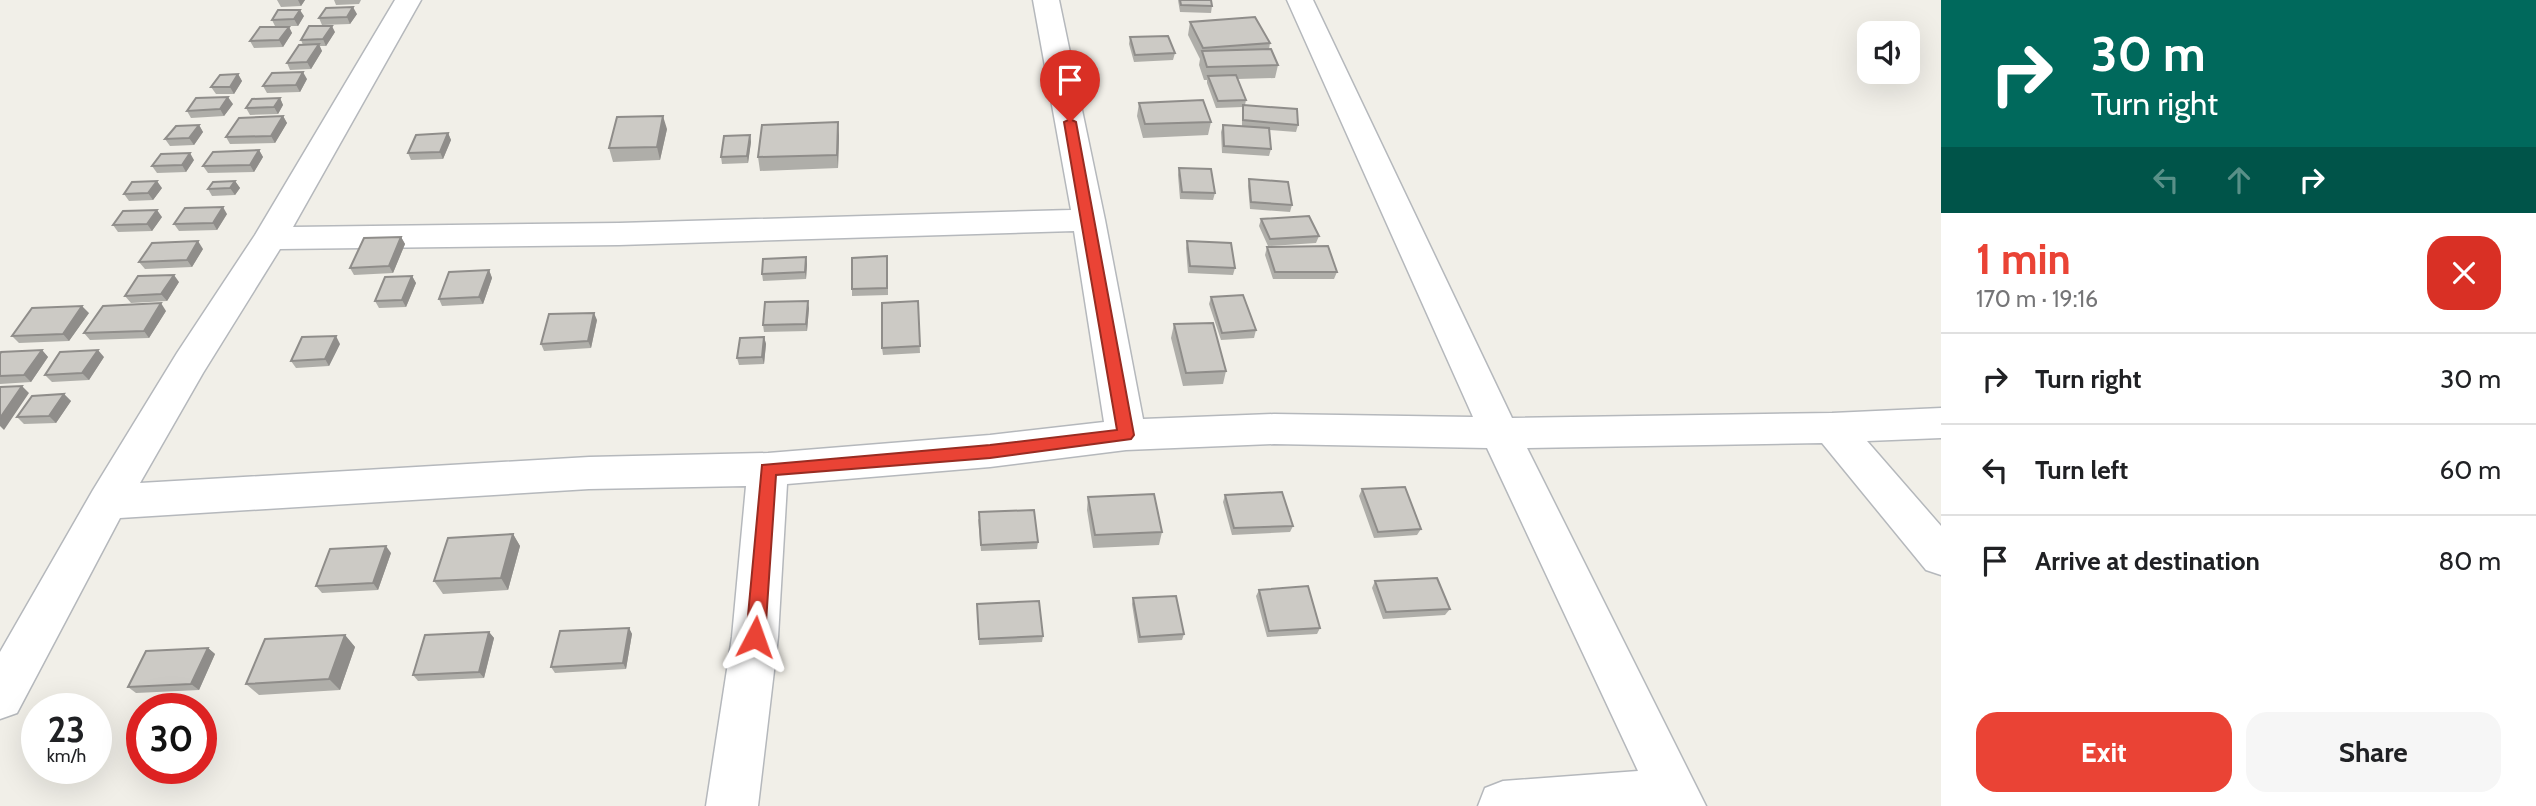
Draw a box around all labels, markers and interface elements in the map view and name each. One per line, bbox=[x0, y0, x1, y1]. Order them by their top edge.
map controls bbox=[1857, 21, 1920, 84]
button: sound bbox=[1857, 21, 1920, 84]
text: 30 m bbox=[2091, 24, 2206, 83]
icon: right bbox=[1976, 28, 2067, 119]
pin bbox=[1040, 50, 1100, 122]
icon: arrive bbox=[1051, 61, 1089, 99]
text: Turn right bbox=[2091, 84, 2218, 123]
icon: left bbox=[2147, 161, 2185, 199]
icon: ahead bbox=[2220, 161, 2258, 199]
icon: right bbox=[2293, 161, 2331, 199]
text: 1 min bbox=[1976, 233, 2071, 285]
button: close bbox=[2427, 236, 2501, 310]
text: 170 m · 19:16 bbox=[1976, 285, 2098, 313]
icon: right bbox=[1976, 360, 2014, 398]
text: Turn right bbox=[2035, 363, 2141, 395]
text: 30 m bbox=[2440, 363, 2501, 395]
icon: left bbox=[1976, 451, 2014, 489]
text: Turn left bbox=[2035, 454, 2128, 486]
text: 60 m bbox=[2439, 454, 2501, 486]
icon: arrive bbox=[1976, 542, 2014, 580]
text: Arrive at destination bbox=[2035, 545, 2260, 577]
text: 80 m bbox=[2438, 545, 2501, 577]
position arrow bbox=[718, 600, 792, 674]
speed limit sign: 30 bbox=[126, 693, 217, 784]
text: 23 bbox=[48, 708, 85, 751]
button: Exit bbox=[1976, 712, 2232, 792]
button: Share bbox=[2246, 712, 2501, 792]
text: km/h bbox=[47, 745, 86, 767]

